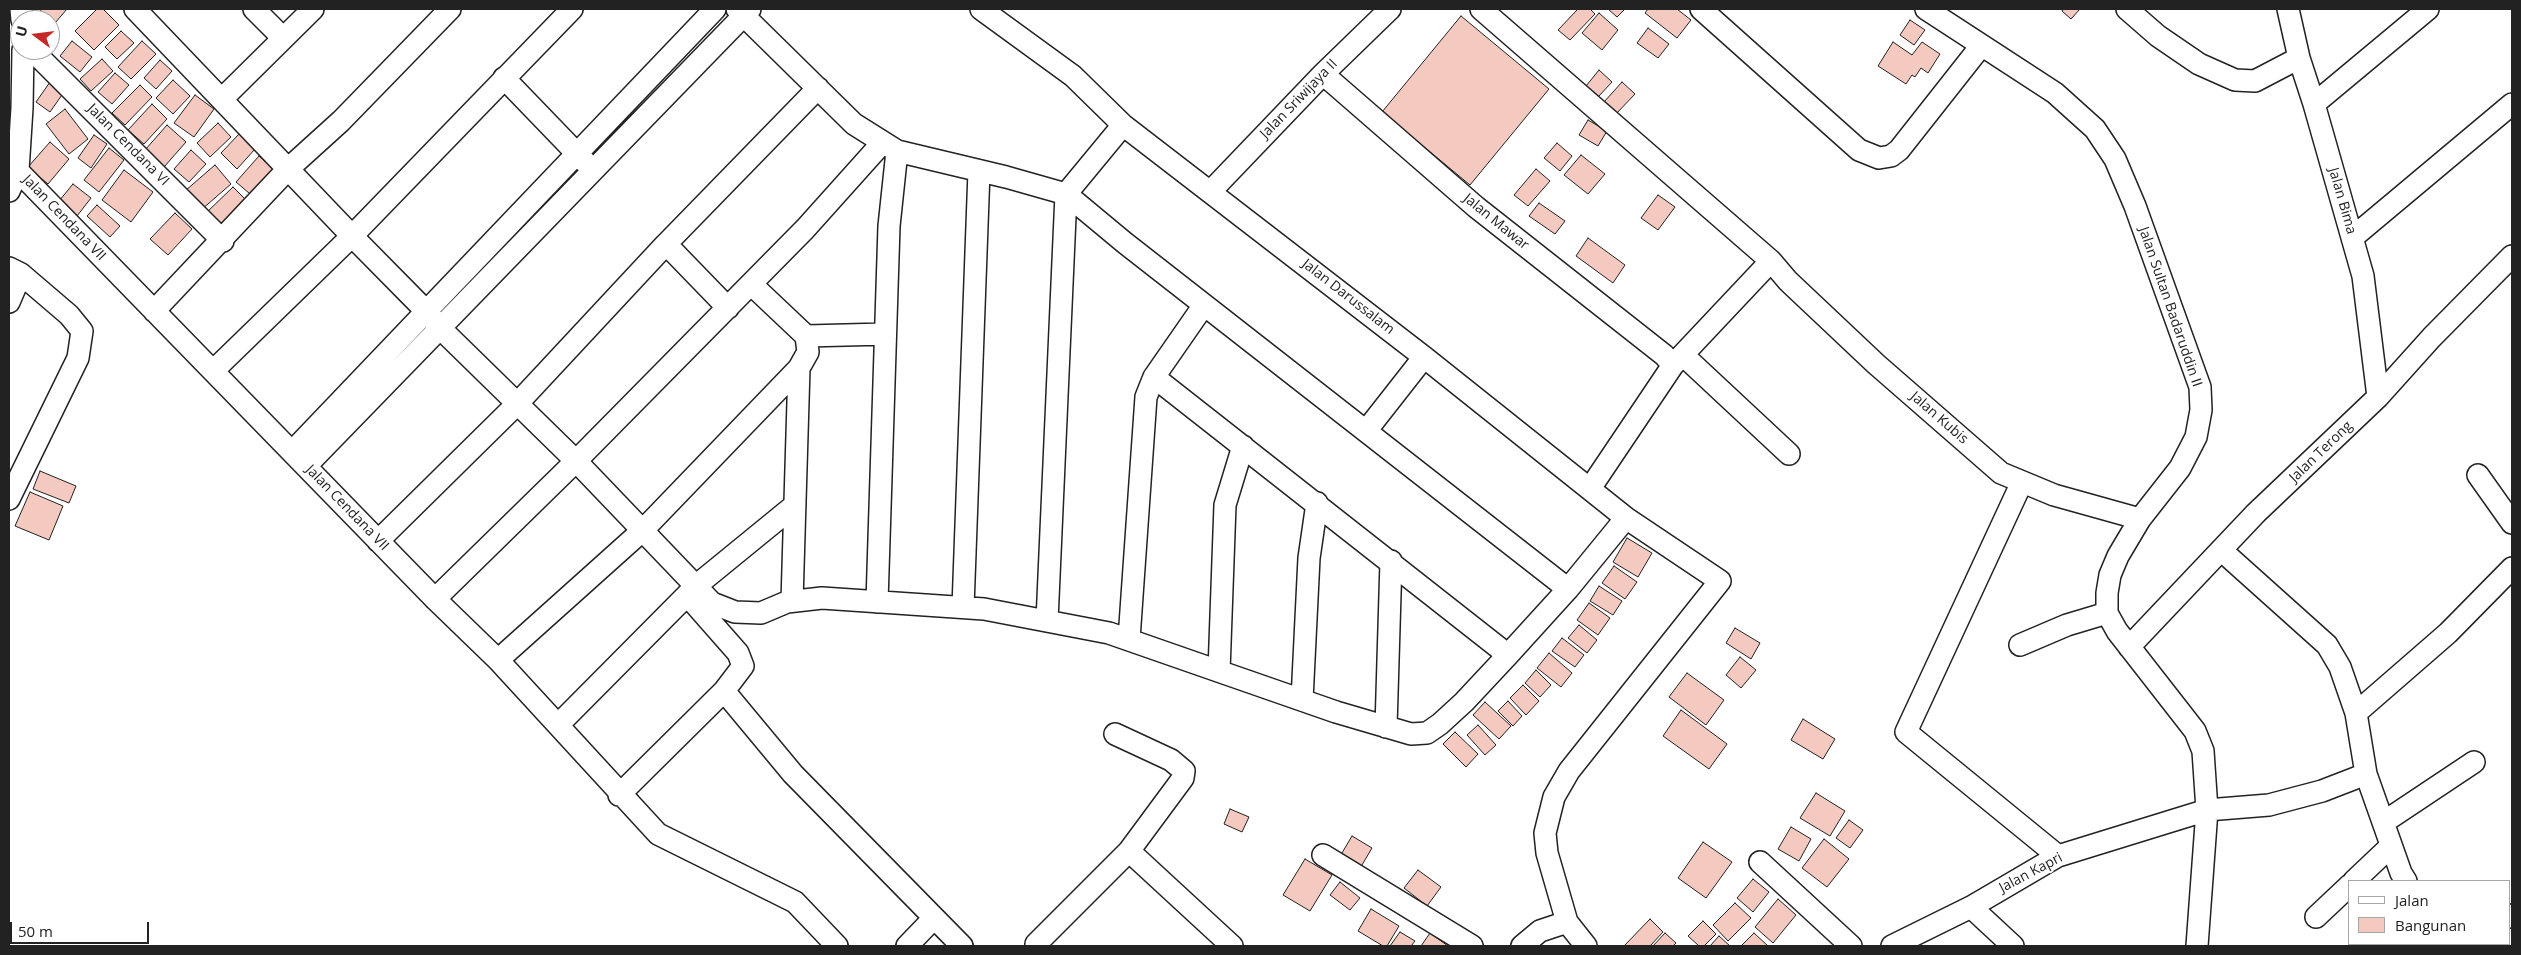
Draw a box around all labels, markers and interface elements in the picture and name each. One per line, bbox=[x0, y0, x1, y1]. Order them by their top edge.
north arrow bbox=[10, 10, 60, 60]
text: U bbox=[10, 24, 32, 39]
street label: Jalan Sriwijaya II bbox=[1257, 56, 1341, 142]
street label: Jalan Cendana VI bbox=[84, 101, 172, 189]
street label: Jalan Bima bbox=[2324, 166, 2360, 236]
street label: Jalan Cendana VII bbox=[19, 172, 109, 264]
street label: Jalan Mawar bbox=[1460, 190, 1532, 254]
street label: Jalan Sultan Badaruddin II bbox=[2135, 225, 2205, 389]
street label: Jalan Darussalam bbox=[1298, 256, 1398, 338]
street label: Jalan Kubis bbox=[1907, 388, 1971, 448]
street label: Jalan Terong bbox=[2286, 418, 2356, 486]
street label: Jalan Cendana VII bbox=[302, 462, 392, 554]
street label: Jalan Kapri bbox=[1996, 849, 2066, 897]
legend bbox=[2348, 880, 2511, 945]
text: Jalan bbox=[2395, 890, 2429, 910]
scale bar bbox=[12, 912, 151, 944]
text: Bangunan bbox=[2395, 915, 2466, 935]
text: 50 m bbox=[18, 921, 53, 941]

